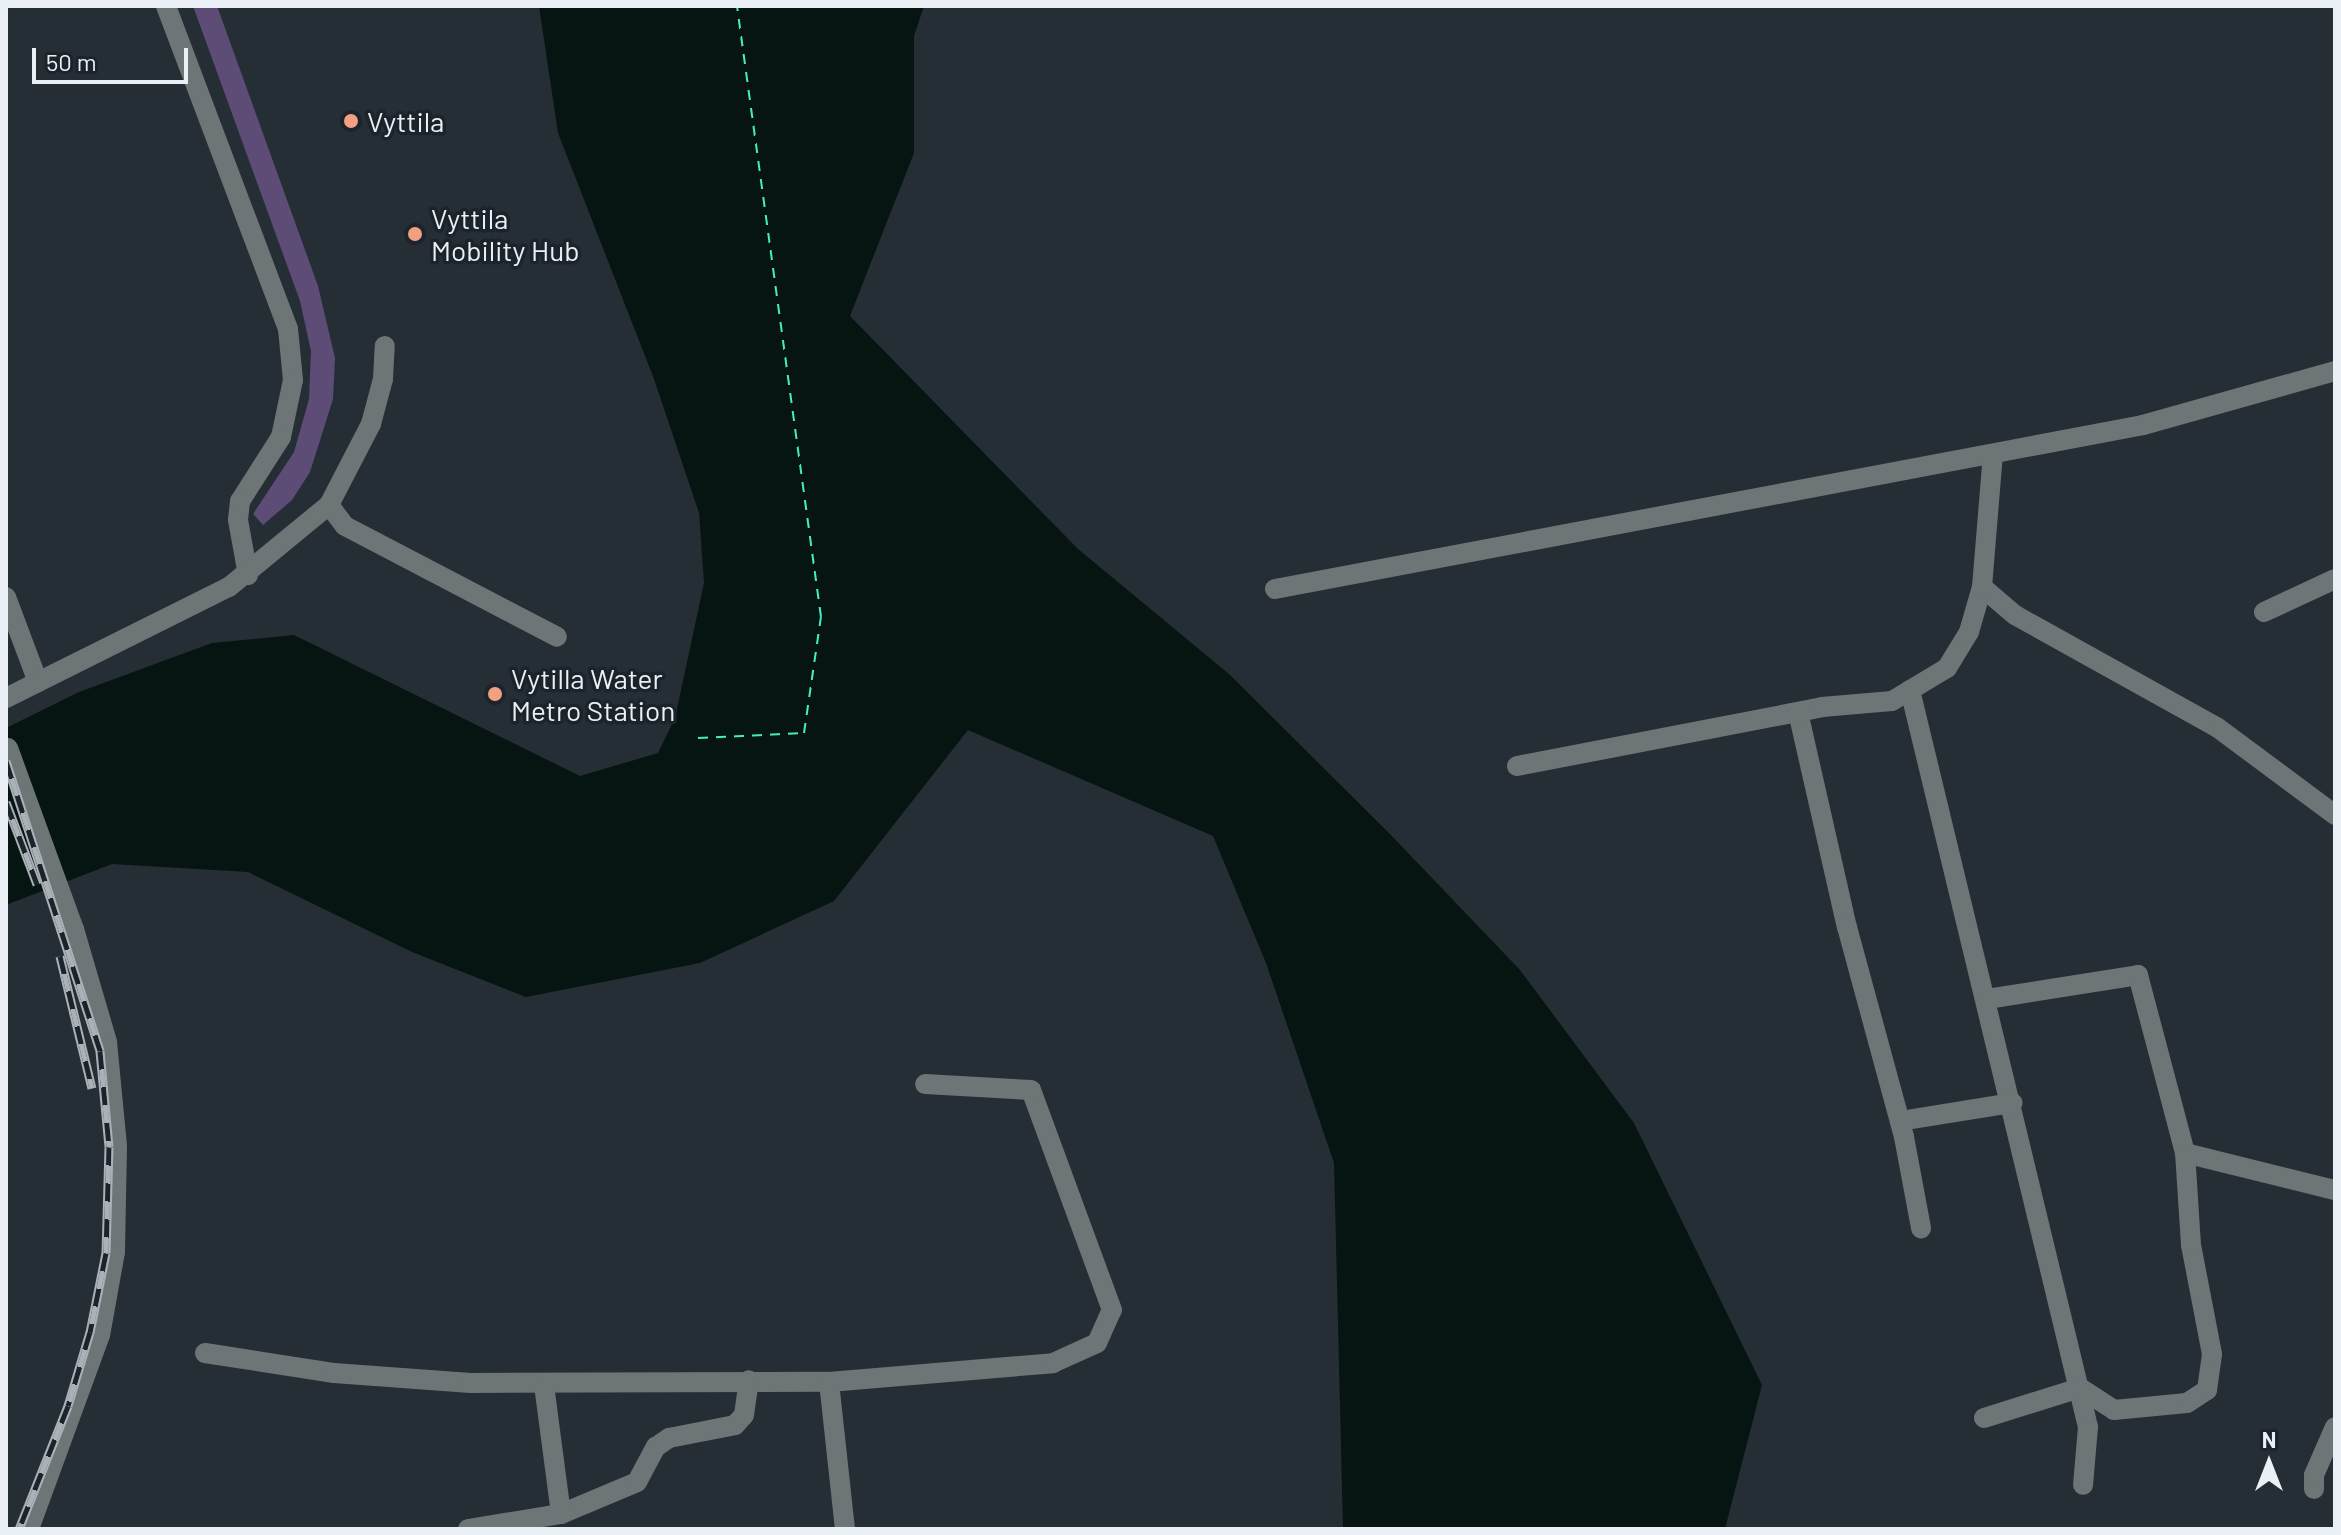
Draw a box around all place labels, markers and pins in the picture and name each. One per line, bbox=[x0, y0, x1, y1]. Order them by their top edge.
place label: Vyttila bbox=[367, 104, 444, 138]
marker: Vyttila bbox=[342, 112, 360, 130]
place label: Vyttila Mobility Hub bbox=[431, 201, 580, 267]
marker: Vyttila Mobility Hub bbox=[406, 225, 424, 243]
place label: Vytilla Water Metro Station bbox=[511, 661, 675, 727]
marker: Vytilla Water Metro Station bbox=[486, 685, 504, 703]

